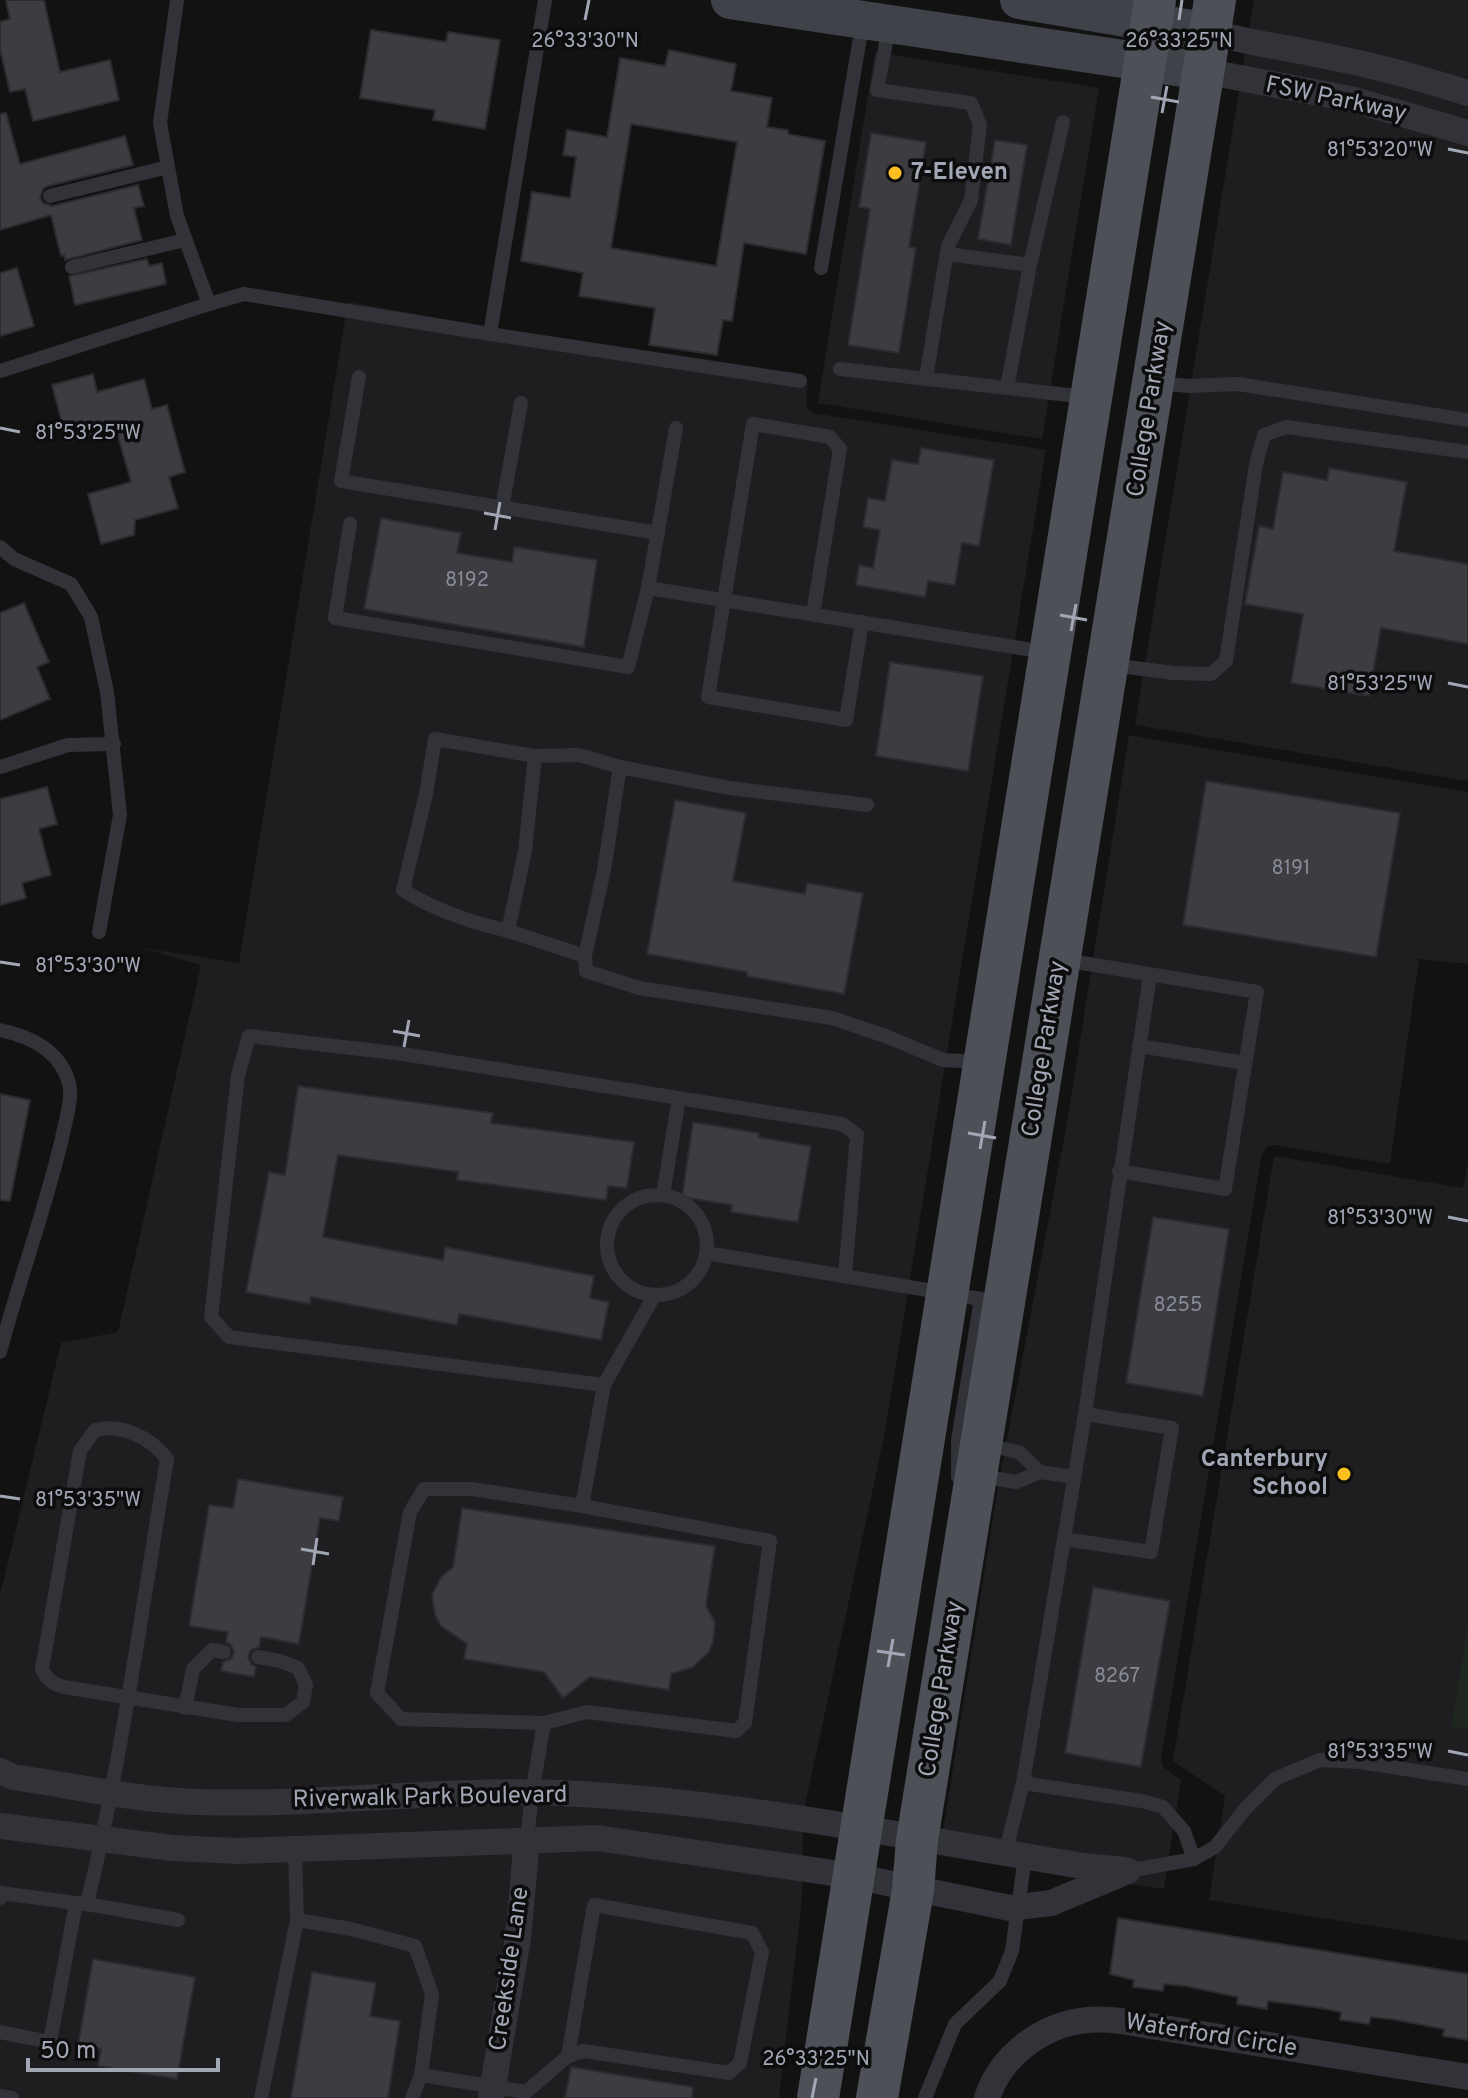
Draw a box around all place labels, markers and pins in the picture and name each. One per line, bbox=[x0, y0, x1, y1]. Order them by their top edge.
place label: 7-Eleven bbox=[911, 158, 1008, 188]
marker: 7-Eleven bbox=[886, 164, 904, 182]
place label: Canterbury School bbox=[1201, 1445, 1328, 1503]
marker: Canterbury School bbox=[1335, 1465, 1353, 1483]

